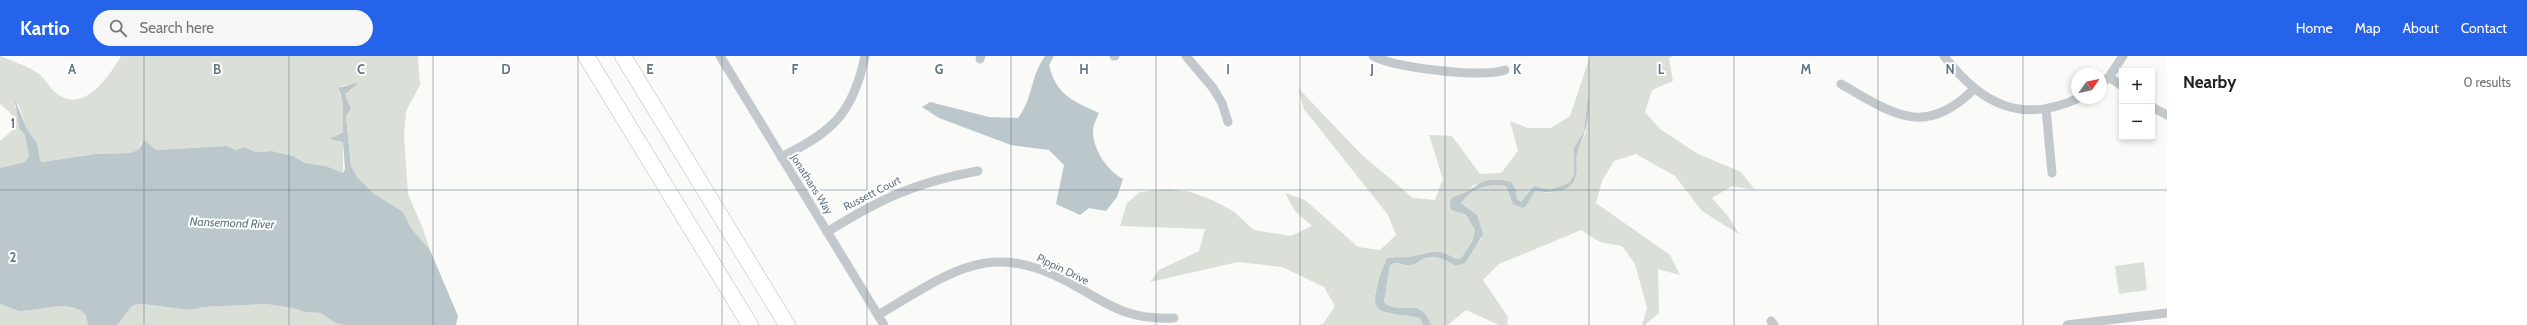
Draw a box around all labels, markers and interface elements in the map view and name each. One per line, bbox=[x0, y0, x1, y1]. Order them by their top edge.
search box bbox=[93, 10, 373, 46]
text: Kartio bbox=[20, 17, 69, 40]
icon: search bbox=[107, 17, 129, 39]
text: Search here bbox=[139, 19, 214, 37]
text: Home bbox=[2296, 19, 2333, 37]
text: Map bbox=[2355, 19, 2380, 37]
text: About bbox=[2402, 19, 2439, 37]
text: Contact bbox=[2461, 19, 2507, 37]
text: A bbox=[68, 61, 77, 77]
text: B bbox=[213, 61, 221, 77]
text: C bbox=[357, 61, 365, 77]
text: D bbox=[501, 61, 511, 77]
text: E bbox=[646, 61, 654, 77]
text: F bbox=[792, 61, 799, 77]
text: G bbox=[935, 61, 944, 77]
text: H bbox=[1079, 61, 1089, 77]
text: I bbox=[1226, 61, 1230, 77]
text: J bbox=[1369, 61, 1374, 77]
text: K bbox=[1513, 61, 1522, 77]
text: L bbox=[1658, 61, 1665, 77]
text: M bbox=[1801, 61, 1812, 77]
text: N bbox=[1945, 61, 1955, 77]
north arrow bbox=[2071, 68, 2107, 104]
map controls bbox=[2119, 68, 2155, 140]
button: + bbox=[2119, 68, 2155, 104]
text: Nearby bbox=[2183, 72, 2236, 92]
text: 0 results bbox=[2463, 74, 2511, 90]
button: − bbox=[2119, 104, 2155, 140]
text: 1 bbox=[11, 115, 15, 131]
street label: Jonathans Way bbox=[787, 150, 836, 217]
street label: Russett Court bbox=[841, 172, 903, 213]
water label: Nansemond River bbox=[189, 214, 276, 232]
text: 2 bbox=[10, 249, 17, 265]
street label: Pippin Drive bbox=[1035, 250, 1092, 288]

